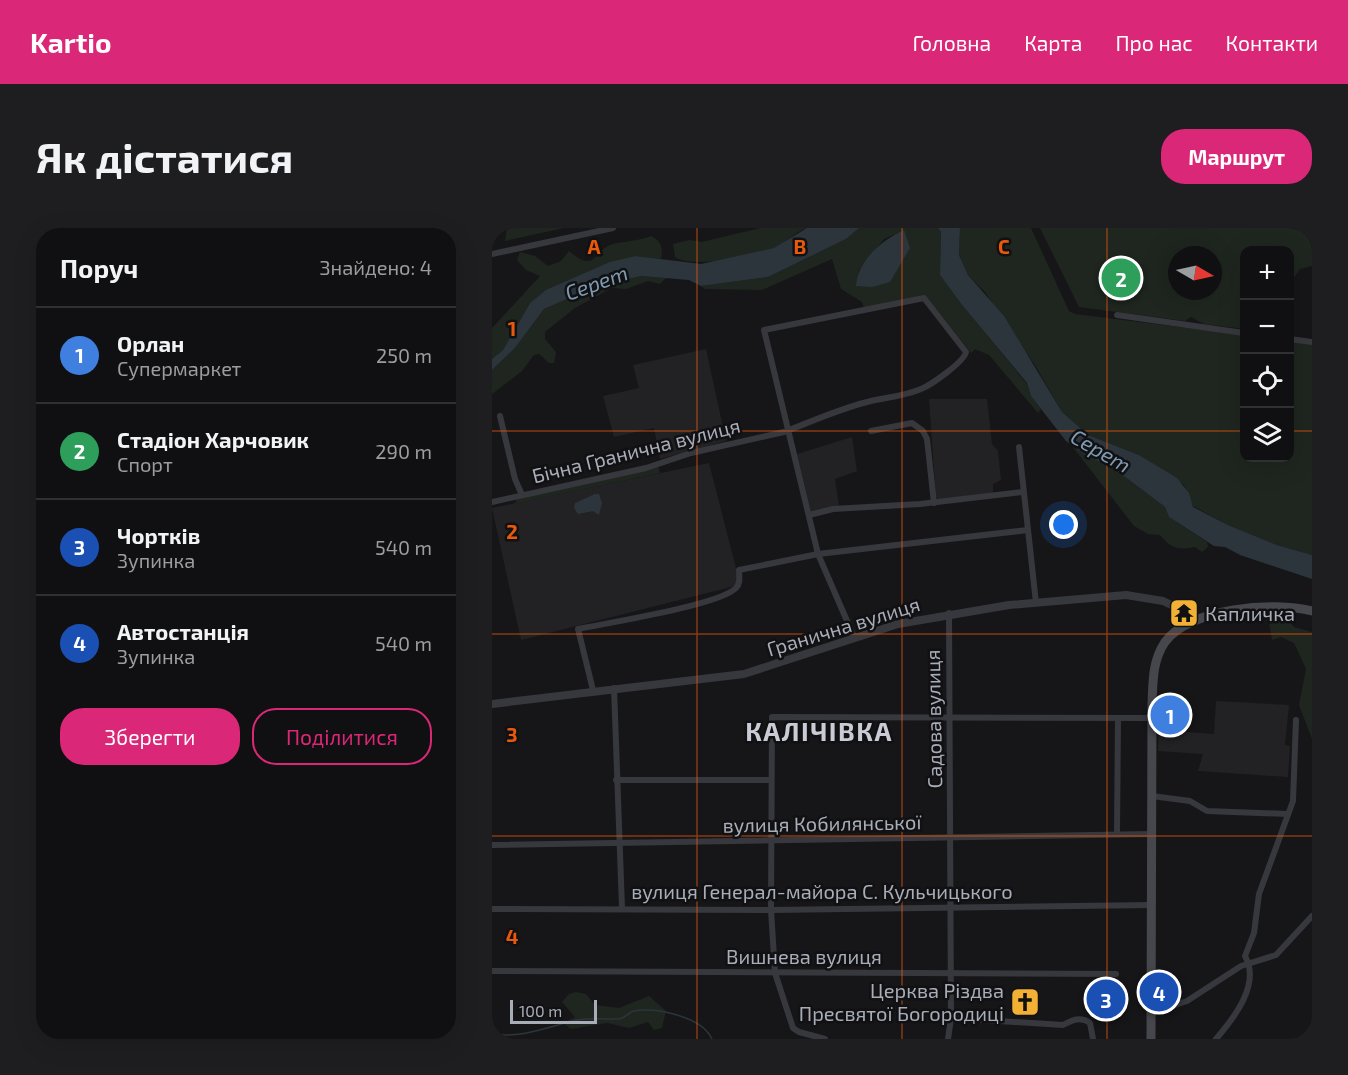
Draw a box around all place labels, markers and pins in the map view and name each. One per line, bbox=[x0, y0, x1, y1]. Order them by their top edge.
pin: 2 bbox=[1102, 256, 1140, 300]
temple icon: Капличка bbox=[1168, 597, 1200, 629]
place label: Капличка bbox=[1205, 601, 1295, 625]
pin: 1 bbox=[1150, 692, 1190, 738]
pin: 4 bbox=[1140, 970, 1178, 1014]
pin: 3 bbox=[1086, 976, 1126, 1022]
place label: Церква Різдва Пресвятої Богородиці bbox=[799, 978, 1004, 1025]
church icon: Церква Різдва Пресвятої Богородиці bbox=[1009, 986, 1041, 1018]

